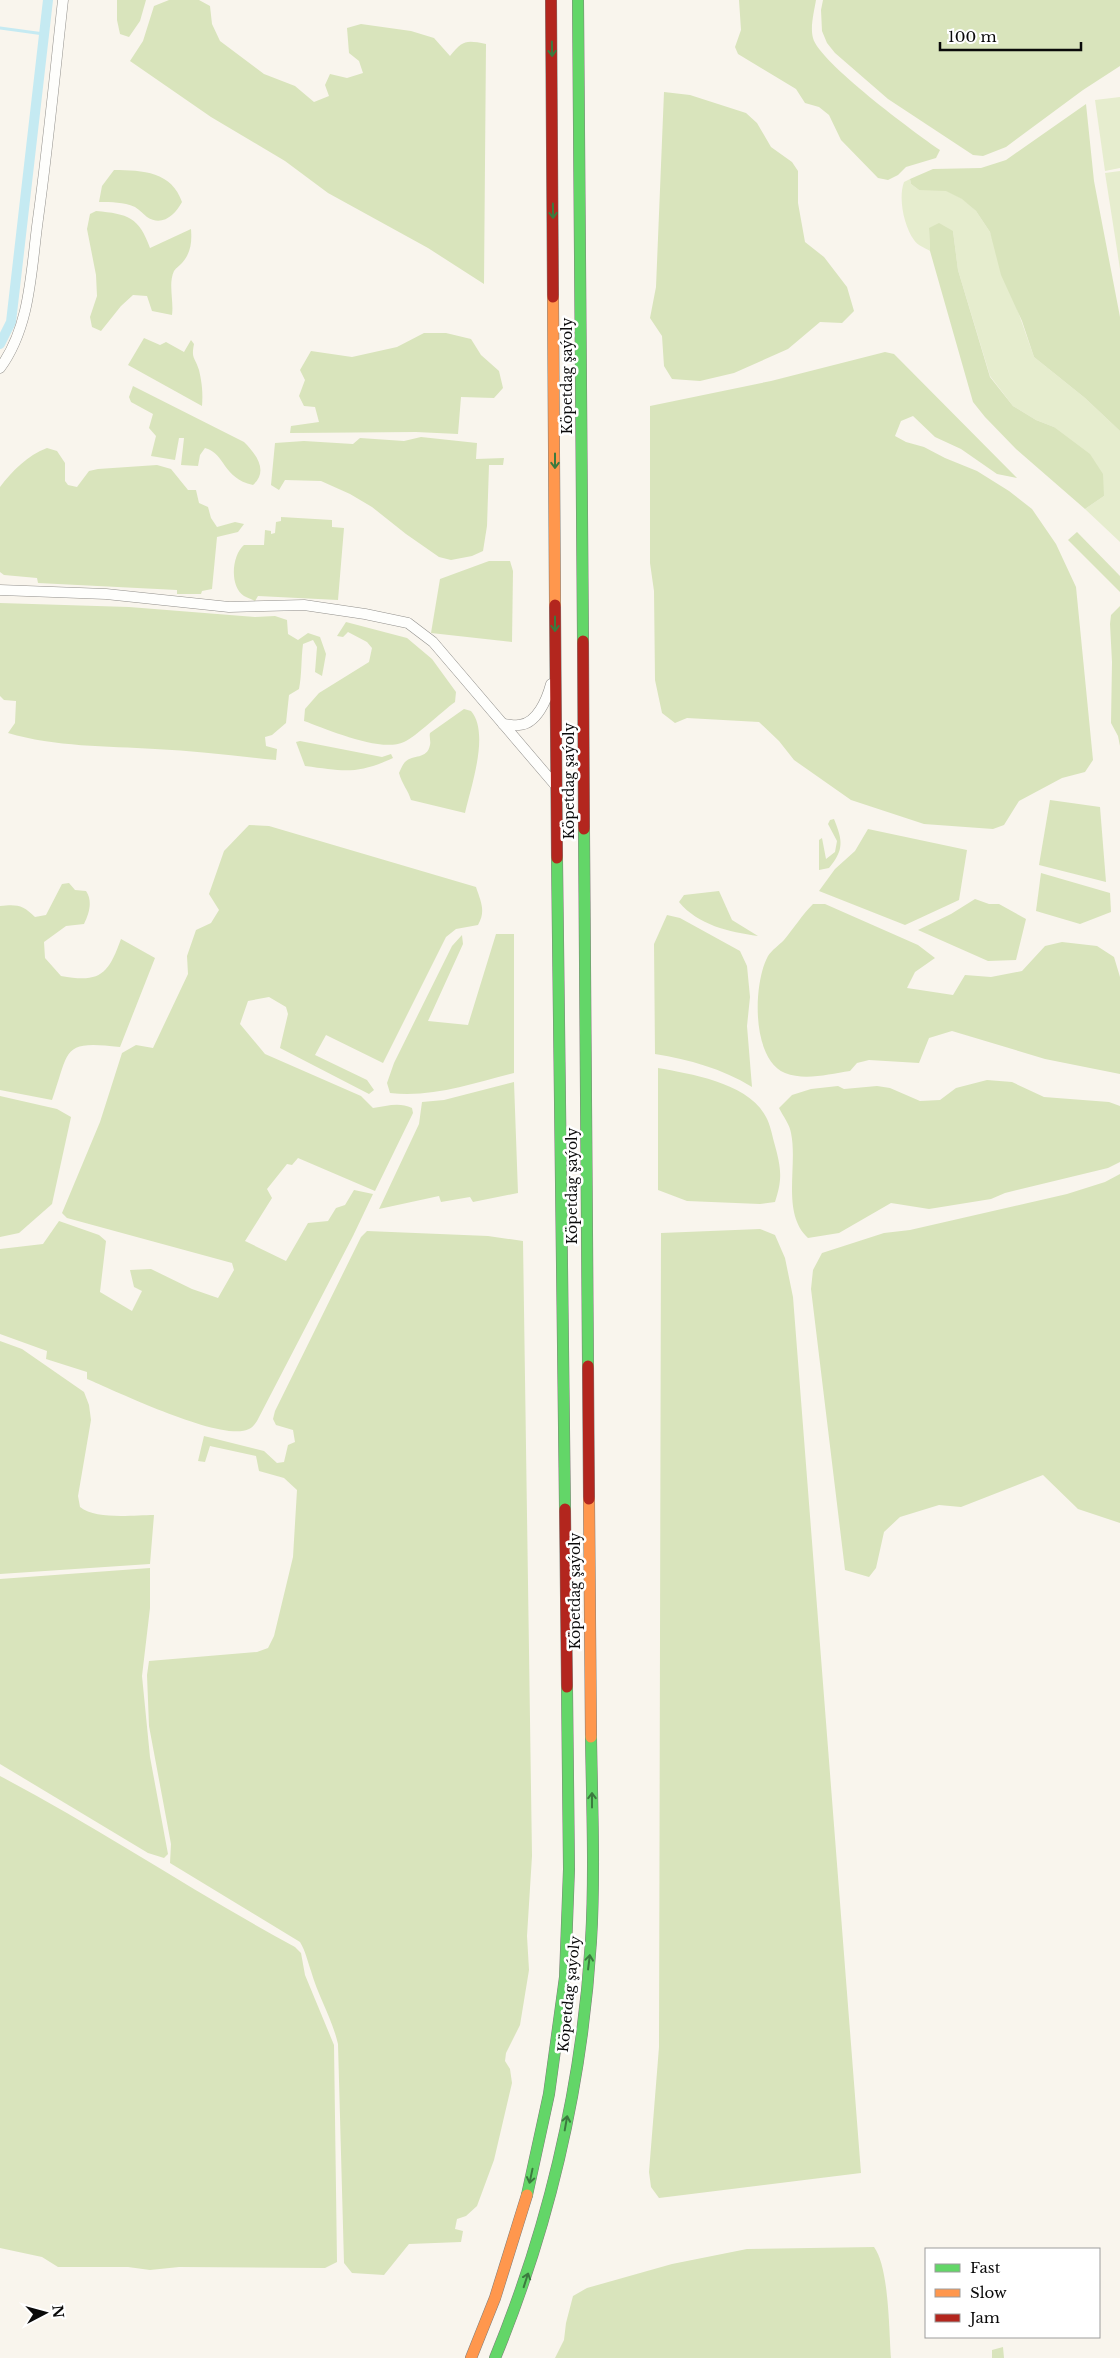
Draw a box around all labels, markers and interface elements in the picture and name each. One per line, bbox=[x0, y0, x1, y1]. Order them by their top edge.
scale bar bbox=[940, 20, 1081, 52]
text: 100 m bbox=[948, 27, 997, 46]
one-way arrow bbox=[547, 40, 556, 56]
one-way arrow bbox=[548, 202, 558, 219]
street label: Köpetdag şaýoly bbox=[558, 317, 576, 434]
one-way arrow bbox=[550, 452, 560, 469]
one-way arrow bbox=[550, 615, 560, 631]
street label: Köpetdag şaýoly bbox=[560, 722, 578, 839]
street label: Köpetdag şaýoly bbox=[563, 1127, 581, 1244]
street label: Köpetdag şaýoly bbox=[566, 1532, 584, 1649]
one-way arrow bbox=[587, 1792, 597, 1808]
street label: Köpetdag şaýoly bbox=[554, 1935, 584, 2053]
one-way arrow bbox=[584, 1955, 594, 1971]
one-way arrow bbox=[562, 2116, 572, 2132]
one-way arrow bbox=[526, 2168, 535, 2184]
legend bbox=[925, 2248, 1100, 2338]
text: Fast bbox=[970, 2258, 1001, 2277]
one-way arrow bbox=[522, 2273, 531, 2289]
text: Slow bbox=[970, 2283, 1007, 2302]
north arrow bbox=[20, 2288, 70, 2338]
text: N bbox=[48, 2304, 68, 2319]
text: Jam bbox=[968, 2308, 1000, 2327]

